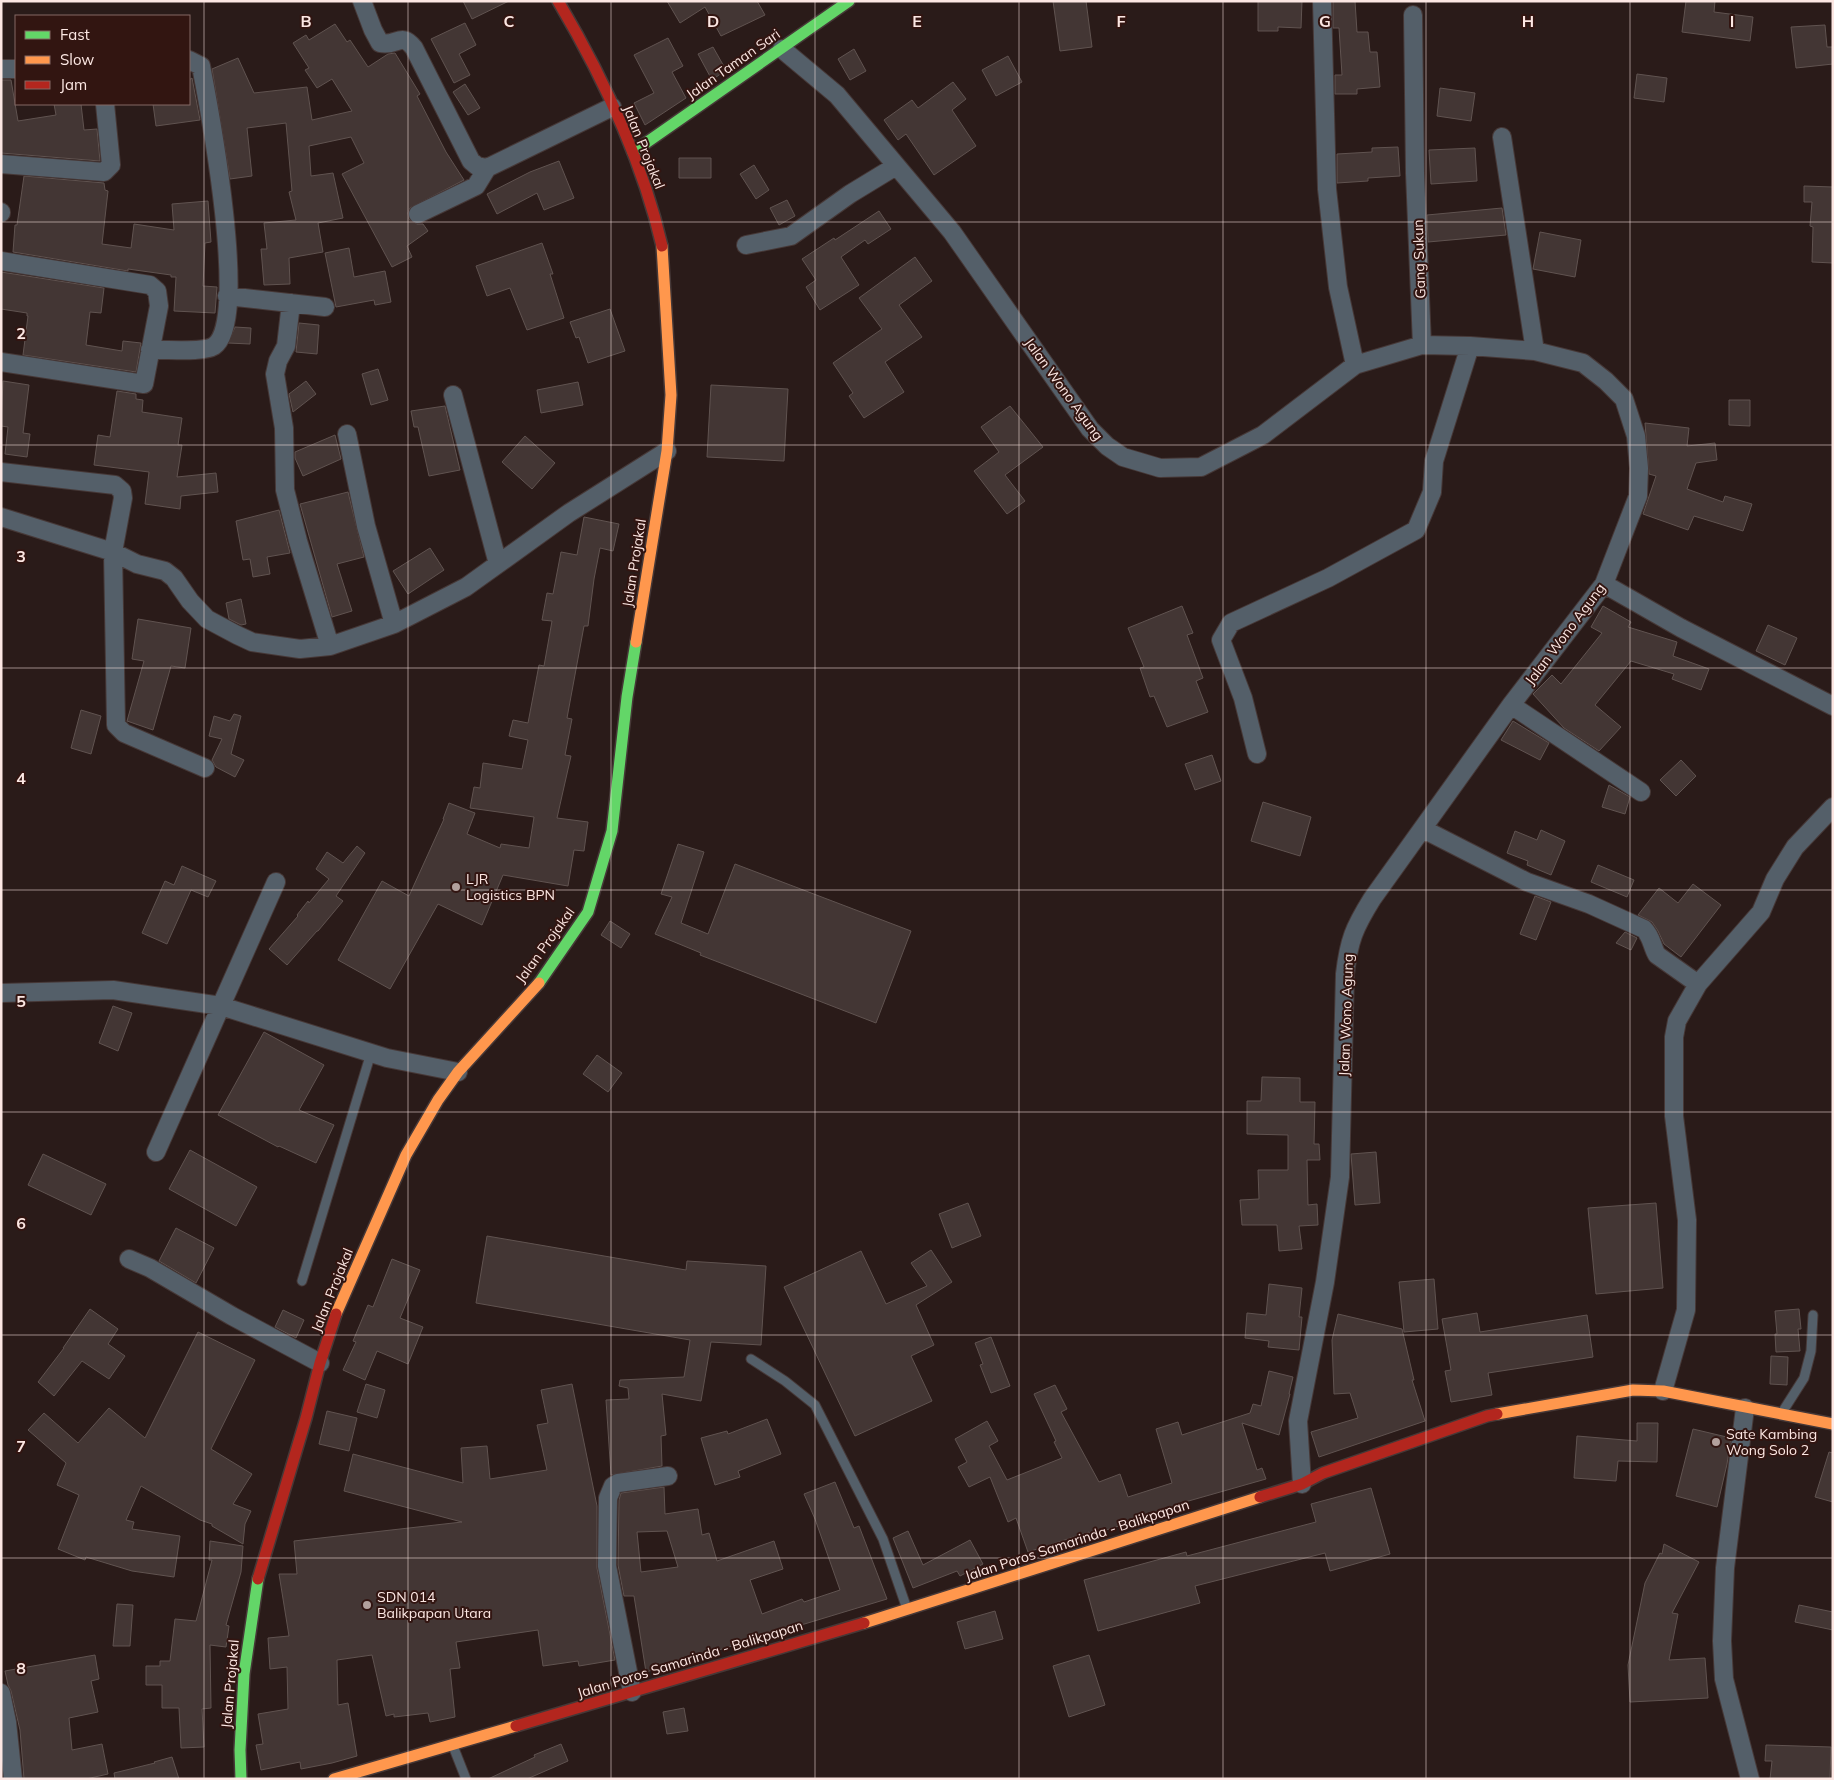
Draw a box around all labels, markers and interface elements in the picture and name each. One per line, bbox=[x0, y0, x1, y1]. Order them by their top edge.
text: B bbox=[300, 11, 312, 31]
text: C bbox=[504, 11, 515, 31]
text: D bbox=[707, 11, 719, 31]
text: E bbox=[912, 11, 922, 31]
text: F bbox=[1116, 11, 1126, 31]
text: G bbox=[1319, 11, 1331, 31]
text: H bbox=[1522, 11, 1534, 31]
text: I bbox=[1730, 11, 1734, 31]
legend bbox=[15, 15, 190, 105]
text: Fast bbox=[60, 25, 90, 44]
street label: Jalan Taman Sari bbox=[683, 25, 783, 103]
text: Slow bbox=[60, 50, 94, 69]
text: Jam bbox=[60, 75, 87, 94]
street label: Jalan Projakal bbox=[619, 102, 669, 192]
street label: Gang Sukun bbox=[1409, 219, 1429, 299]
text: 2 bbox=[16, 323, 26, 343]
street label: Jalan Wono Agung bbox=[1021, 334, 1107, 444]
street label: Jalan Projakal bbox=[618, 518, 650, 608]
text: 3 bbox=[16, 546, 26, 566]
street label: Jalan Wono Agung bbox=[1521, 580, 1609, 688]
text: 4 bbox=[16, 768, 26, 788]
place label: LJR Logistics BPN bbox=[466, 870, 555, 904]
marker: LJR Logistics BPN bbox=[450, 881, 462, 893]
street label: Jalan Projakal bbox=[512, 904, 578, 986]
street label: Jalan Wono Agung bbox=[1335, 953, 1357, 1077]
text: 5 bbox=[16, 991, 26, 1011]
text: 6 bbox=[16, 1213, 26, 1233]
street label: Jalan Projakal bbox=[307, 1245, 357, 1335]
place label: Sate Kambing Wong Solo 2 bbox=[1726, 1425, 1817, 1459]
text: 7 bbox=[16, 1436, 26, 1456]
marker: Sate Kambing Wong Solo 2 bbox=[1710, 1436, 1722, 1448]
street label: Jalan Poros Samarinda - Balikpapan bbox=[962, 1495, 1192, 1585]
place label: SDN 014 Balikpapan Utara bbox=[377, 1588, 491, 1622]
marker: SDN 014 Balikpapan Utara bbox=[361, 1599, 373, 1611]
street label: Jalan Poros Samarinda - Balikpapan bbox=[575, 1616, 805, 1702]
street label: Jalan Projakal bbox=[217, 1639, 243, 1729]
text: 8 bbox=[16, 1658, 26, 1678]

